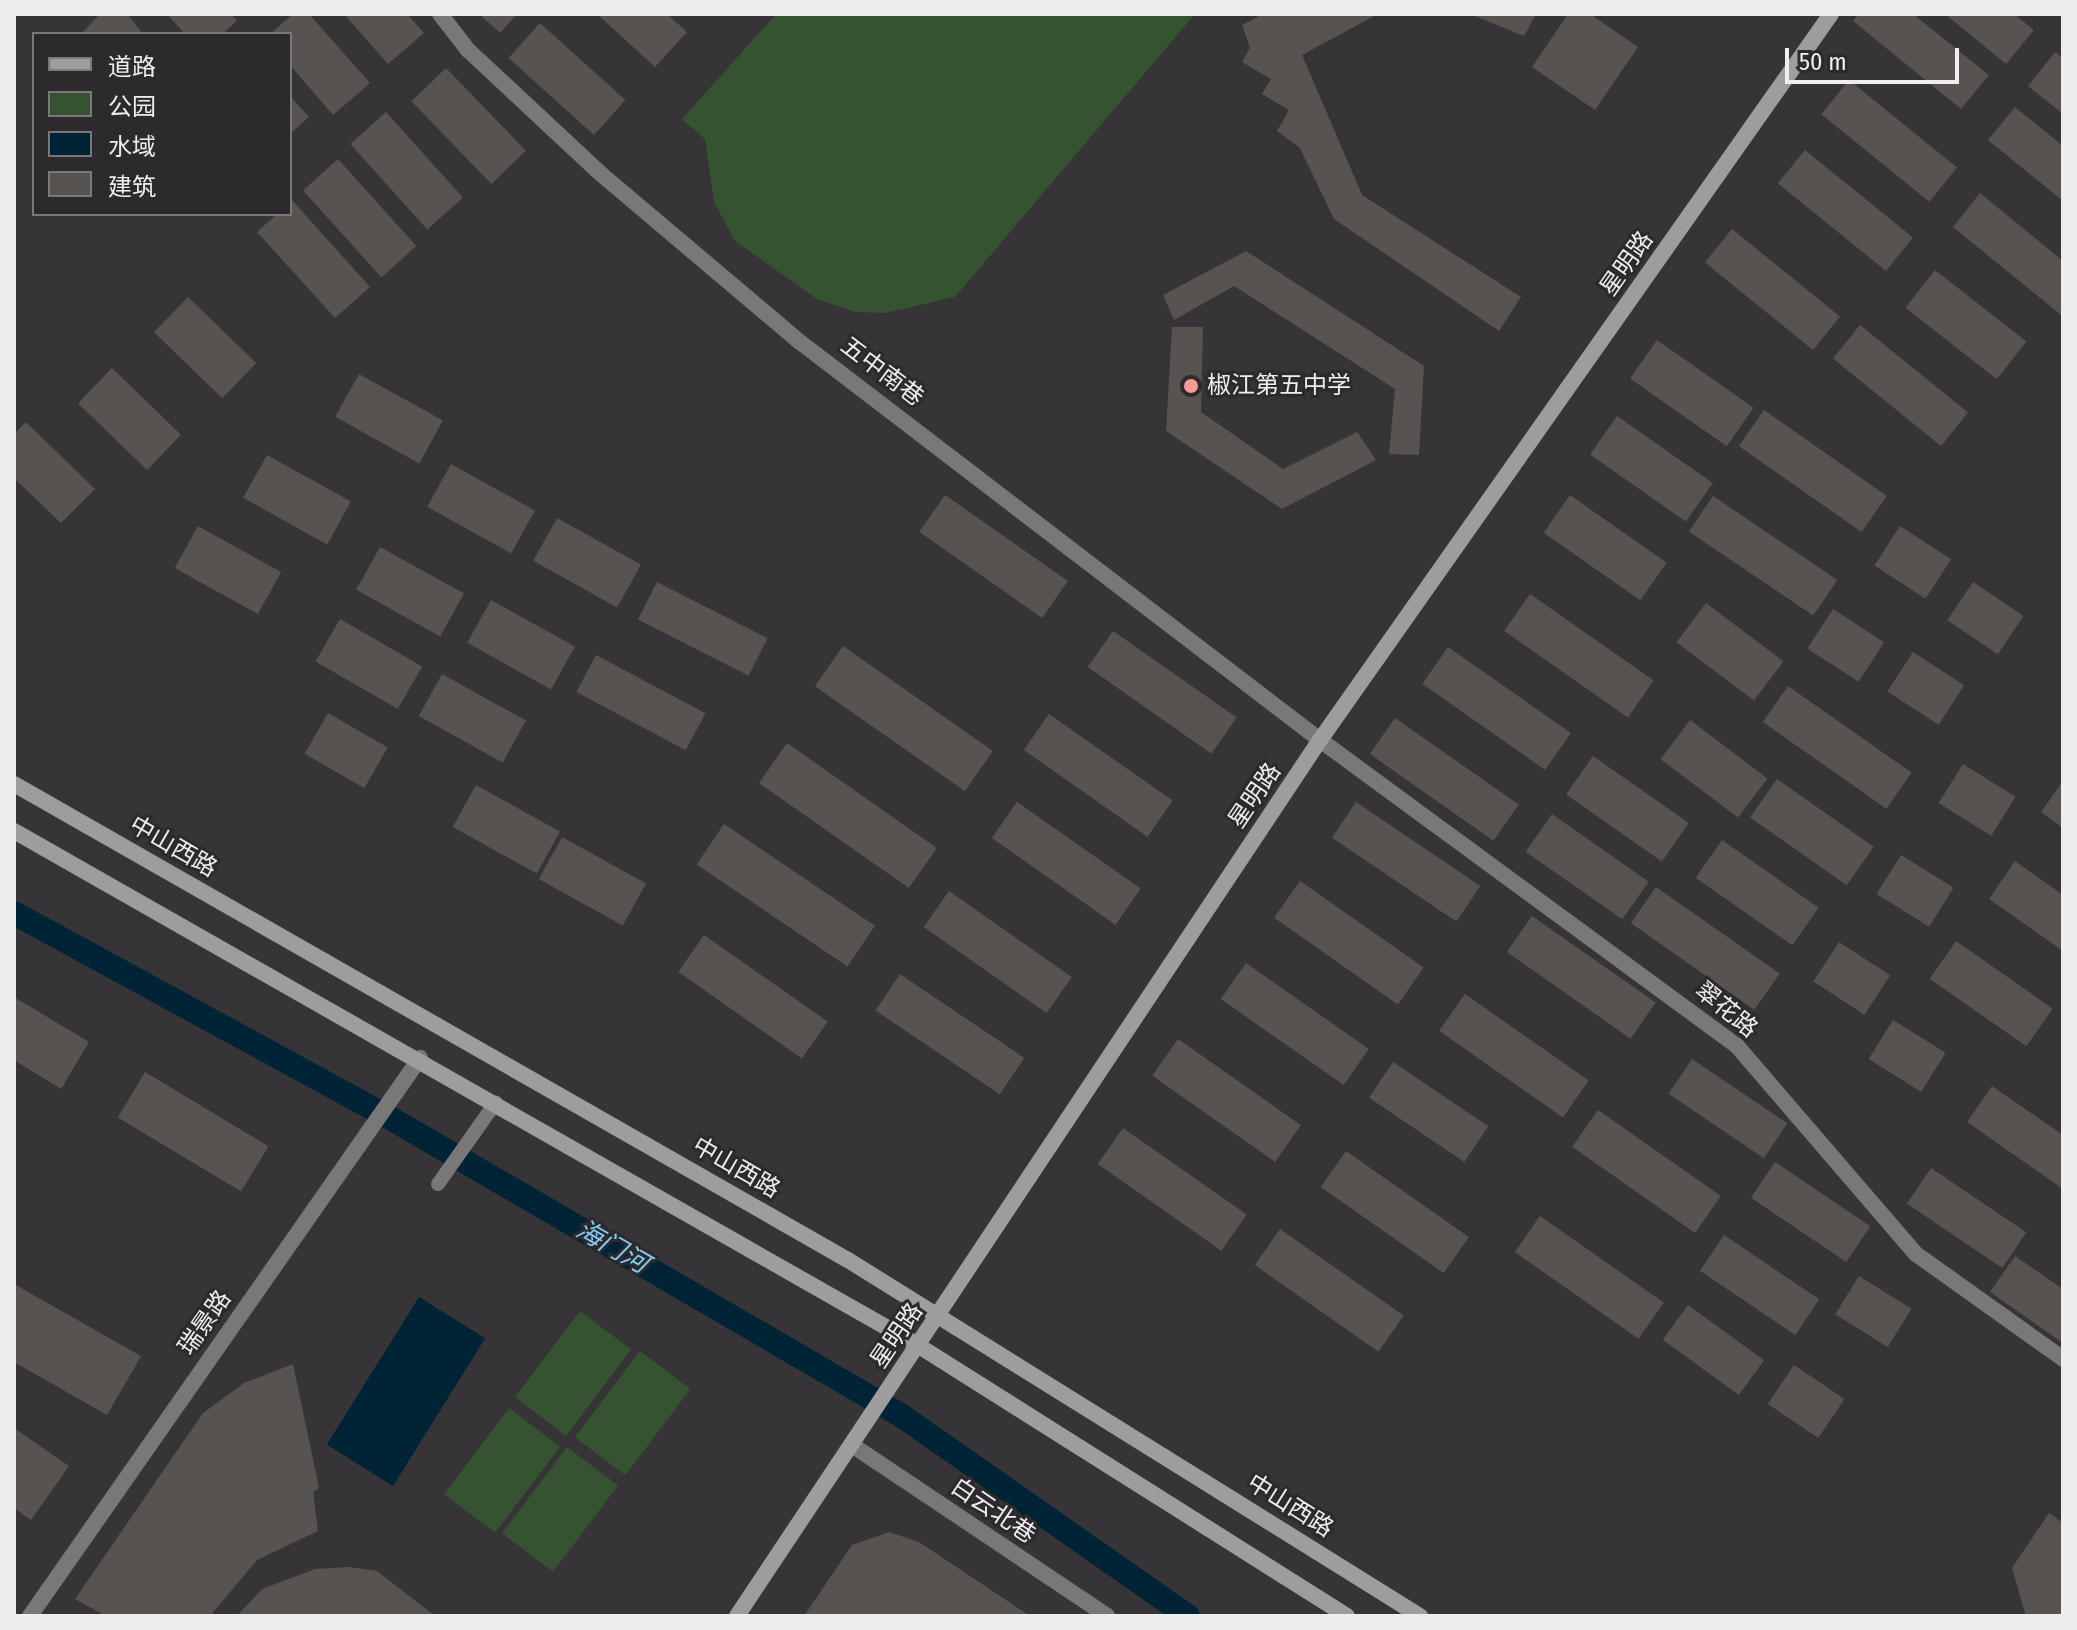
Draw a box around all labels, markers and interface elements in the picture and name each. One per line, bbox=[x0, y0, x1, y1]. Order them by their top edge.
legend bbox=[32, 32, 292, 216]
scale bar bbox=[1789, 32, 1963, 82]
text: 50 m bbox=[1799, 48, 1847, 76]
text: 道路 bbox=[108, 53, 156, 81]
text: 公园 bbox=[108, 93, 156, 121]
text: 水域 bbox=[108, 133, 156, 161]
text: 建筑 bbox=[108, 173, 156, 201]
street label: 星明路 bbox=[1595, 226, 1659, 302]
street label: 五中南巷 bbox=[835, 332, 929, 412]
place label: 椒江第五中学 bbox=[1207, 372, 1351, 400]
marker: 椒江第五中学 bbox=[1182, 377, 1200, 395]
street label: 星明路 bbox=[1223, 758, 1287, 834]
street label: 中山西路 bbox=[124, 811, 222, 883]
street label: 翠花路 bbox=[1689, 976, 1763, 1044]
street label: 中山西路 bbox=[687, 1132, 785, 1204]
water label: 海门河 bbox=[570, 1214, 654, 1280]
street label: 瑞景路 bbox=[173, 1285, 237, 1361]
street label: 星明路 bbox=[865, 1298, 929, 1374]
street label: 中山西路 bbox=[1242, 1468, 1338, 1544]
street label: 白云北巷 bbox=[945, 1472, 1041, 1550]

